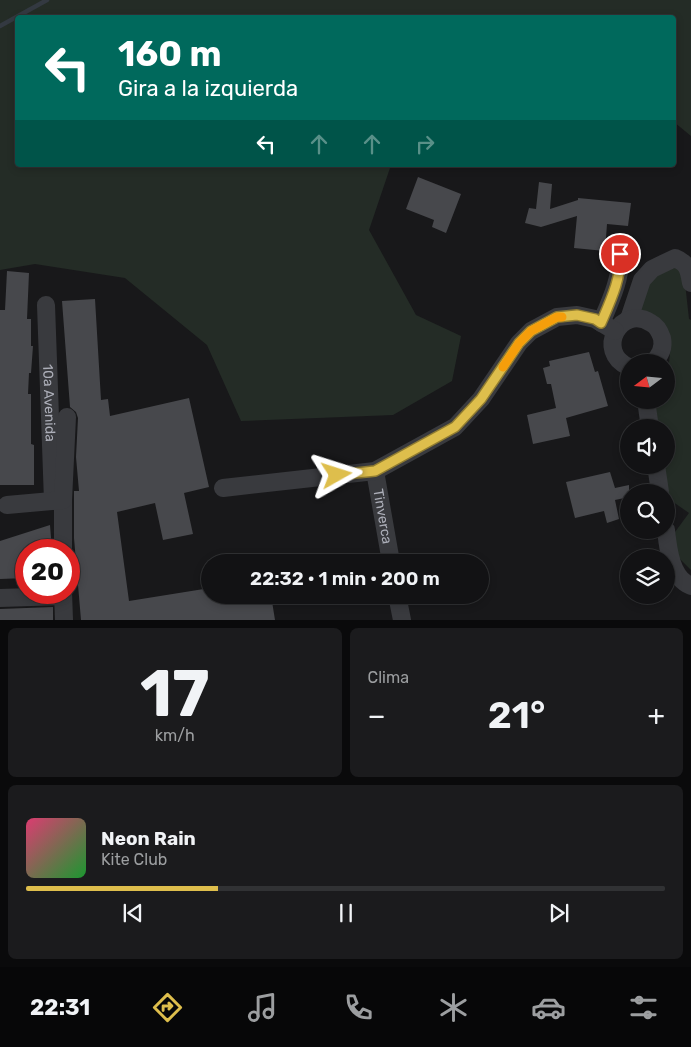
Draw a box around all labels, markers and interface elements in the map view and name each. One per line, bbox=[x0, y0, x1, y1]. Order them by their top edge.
text: 160 m bbox=[118, 33, 222, 75]
icon: left bbox=[35, 35, 100, 100]
text: Gira a la izquierda bbox=[118, 75, 298, 102]
icon: left bbox=[252, 130, 280, 158]
icon: ahead bbox=[305, 130, 333, 158]
icon: ahead bbox=[358, 130, 386, 158]
icon: right bbox=[411, 130, 439, 158]
pin bbox=[599, 233, 641, 275]
icon: arrive bbox=[606, 240, 634, 268]
north arrow bbox=[620, 354, 675, 409]
map controls bbox=[620, 354, 675, 604]
street label: 10a Avenida bbox=[39, 364, 59, 442]
button: sound bbox=[620, 419, 675, 474]
position arrow bbox=[310, 448, 362, 500]
button: search bbox=[620, 484, 675, 539]
street label: Tinverca bbox=[369, 487, 396, 545]
speed limit sign: 20 bbox=[15, 539, 80, 604]
button: layers bbox=[620, 549, 675, 604]
text: 22:32 · 1 min · 200 m bbox=[250, 567, 440, 590]
text: 17 bbox=[140, 655, 210, 732]
text: Clima bbox=[368, 668, 409, 687]
text: 21° bbox=[488, 692, 545, 738]
text: − bbox=[368, 699, 386, 732]
text: + bbox=[648, 699, 665, 732]
text: km/h bbox=[155, 726, 195, 745]
text: Neon Rain bbox=[101, 827, 196, 850]
text: Kite Club bbox=[101, 850, 167, 869]
icon: previous bbox=[119, 899, 147, 927]
icon: pause bbox=[332, 899, 360, 927]
icon: next bbox=[545, 899, 573, 927]
icon: directions bbox=[150, 990, 185, 1025]
icon: music bbox=[245, 990, 280, 1025]
icon: phone bbox=[341, 990, 376, 1025]
icon: climate bbox=[436, 990, 471, 1025]
icon: car bbox=[531, 990, 566, 1025]
icon: filters bbox=[626, 990, 661, 1025]
text: 22:31 bbox=[30, 994, 90, 1021]

